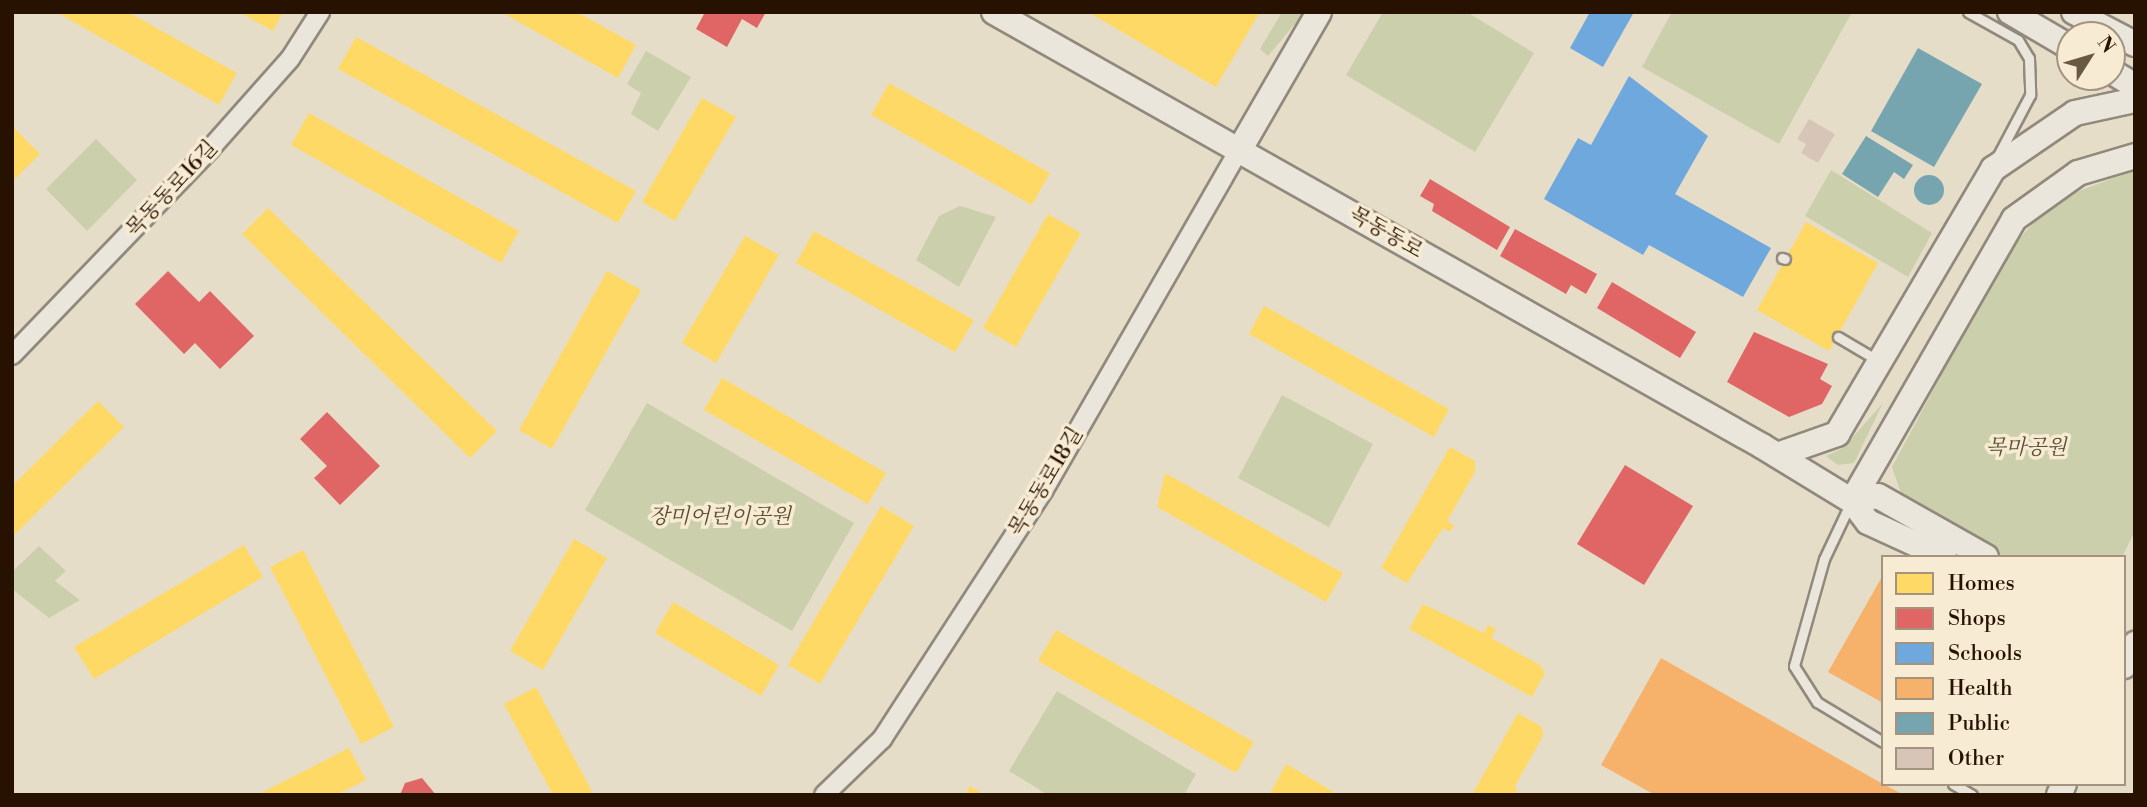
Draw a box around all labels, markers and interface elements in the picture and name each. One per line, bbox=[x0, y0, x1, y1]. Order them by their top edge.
north arrow bbox=[2056, 21, 2126, 91]
text: N bbox=[2092, 31, 2120, 58]
street label: 목동동로16길 bbox=[121, 136, 223, 242]
street label: 목동동로 bbox=[1345, 202, 1427, 264]
street label: 목동동로18길 bbox=[1004, 423, 1088, 541]
park label: 목마공원 bbox=[1985, 435, 2067, 461]
park label: 장미어린이공원 bbox=[649, 504, 791, 530]
legend bbox=[1881, 555, 2126, 786]
text: Homes bbox=[1948, 571, 2015, 597]
text: Shops bbox=[1948, 606, 2006, 632]
text: Schools bbox=[1948, 641, 2022, 667]
text: Health bbox=[1948, 676, 2012, 702]
text: Public bbox=[1948, 711, 2010, 737]
text: Other bbox=[1948, 746, 2004, 772]

